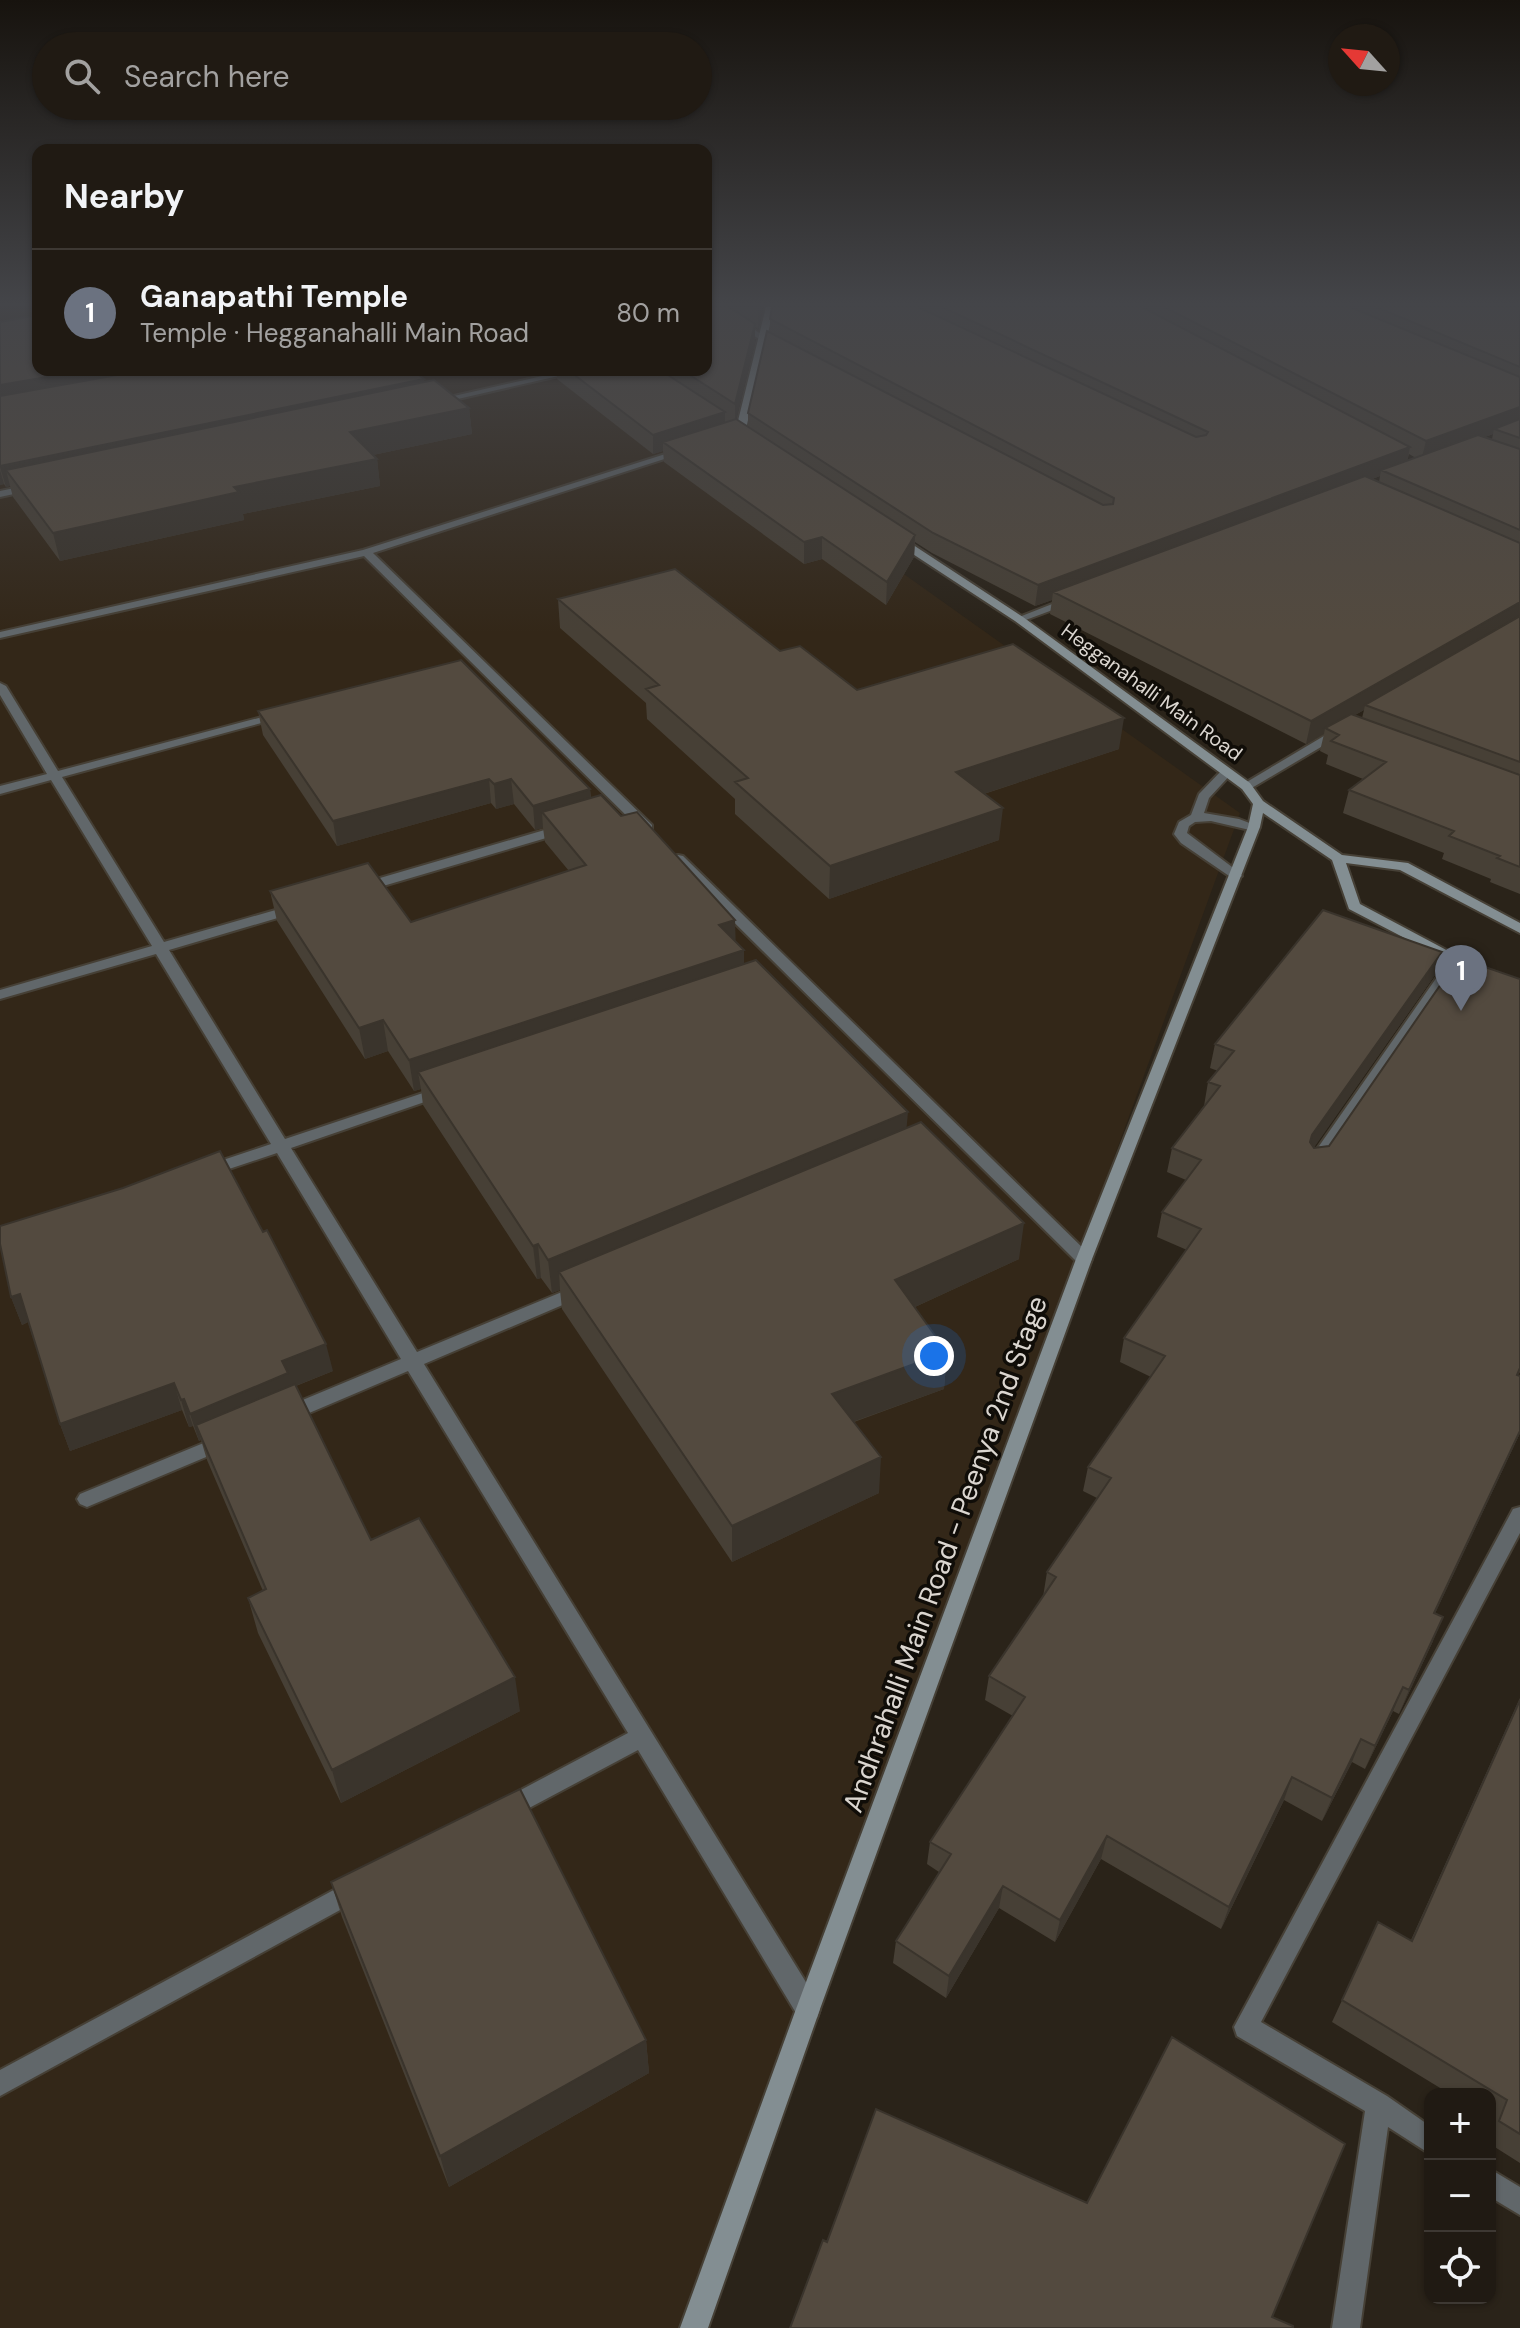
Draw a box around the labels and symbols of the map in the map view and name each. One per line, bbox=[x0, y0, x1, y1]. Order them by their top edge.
north arrow bbox=[1328, 24, 1400, 96]
street label: Hegganahalli Main Road bbox=[1056, 617, 1248, 767]
pin: 1 bbox=[1435, 945, 1487, 1011]
street label: Andhrahalli Main Road - Peenya 2nd Stage bbox=[834, 1291, 1056, 1817]
your location bbox=[914, 1336, 954, 1376]

